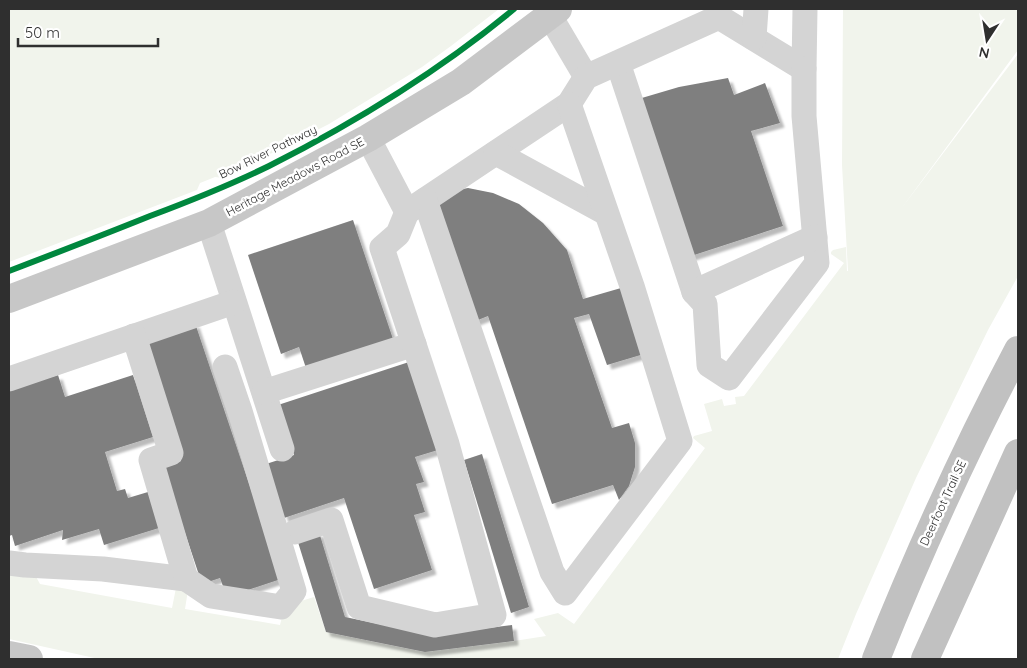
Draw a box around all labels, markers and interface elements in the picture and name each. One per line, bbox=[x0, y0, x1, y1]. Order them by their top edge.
scale bar bbox=[18, 15, 158, 47]
north arrow bbox=[962, 15, 1012, 65]
text: 50 m bbox=[25, 23, 60, 42]
text: N bbox=[977, 43, 991, 63]
street label: Bow River Pathway bbox=[216, 121, 319, 182]
street label: Heritage Meadows Road SE bbox=[223, 134, 367, 219]
street label: Deerfoot Trail SE bbox=[916, 457, 969, 548]

